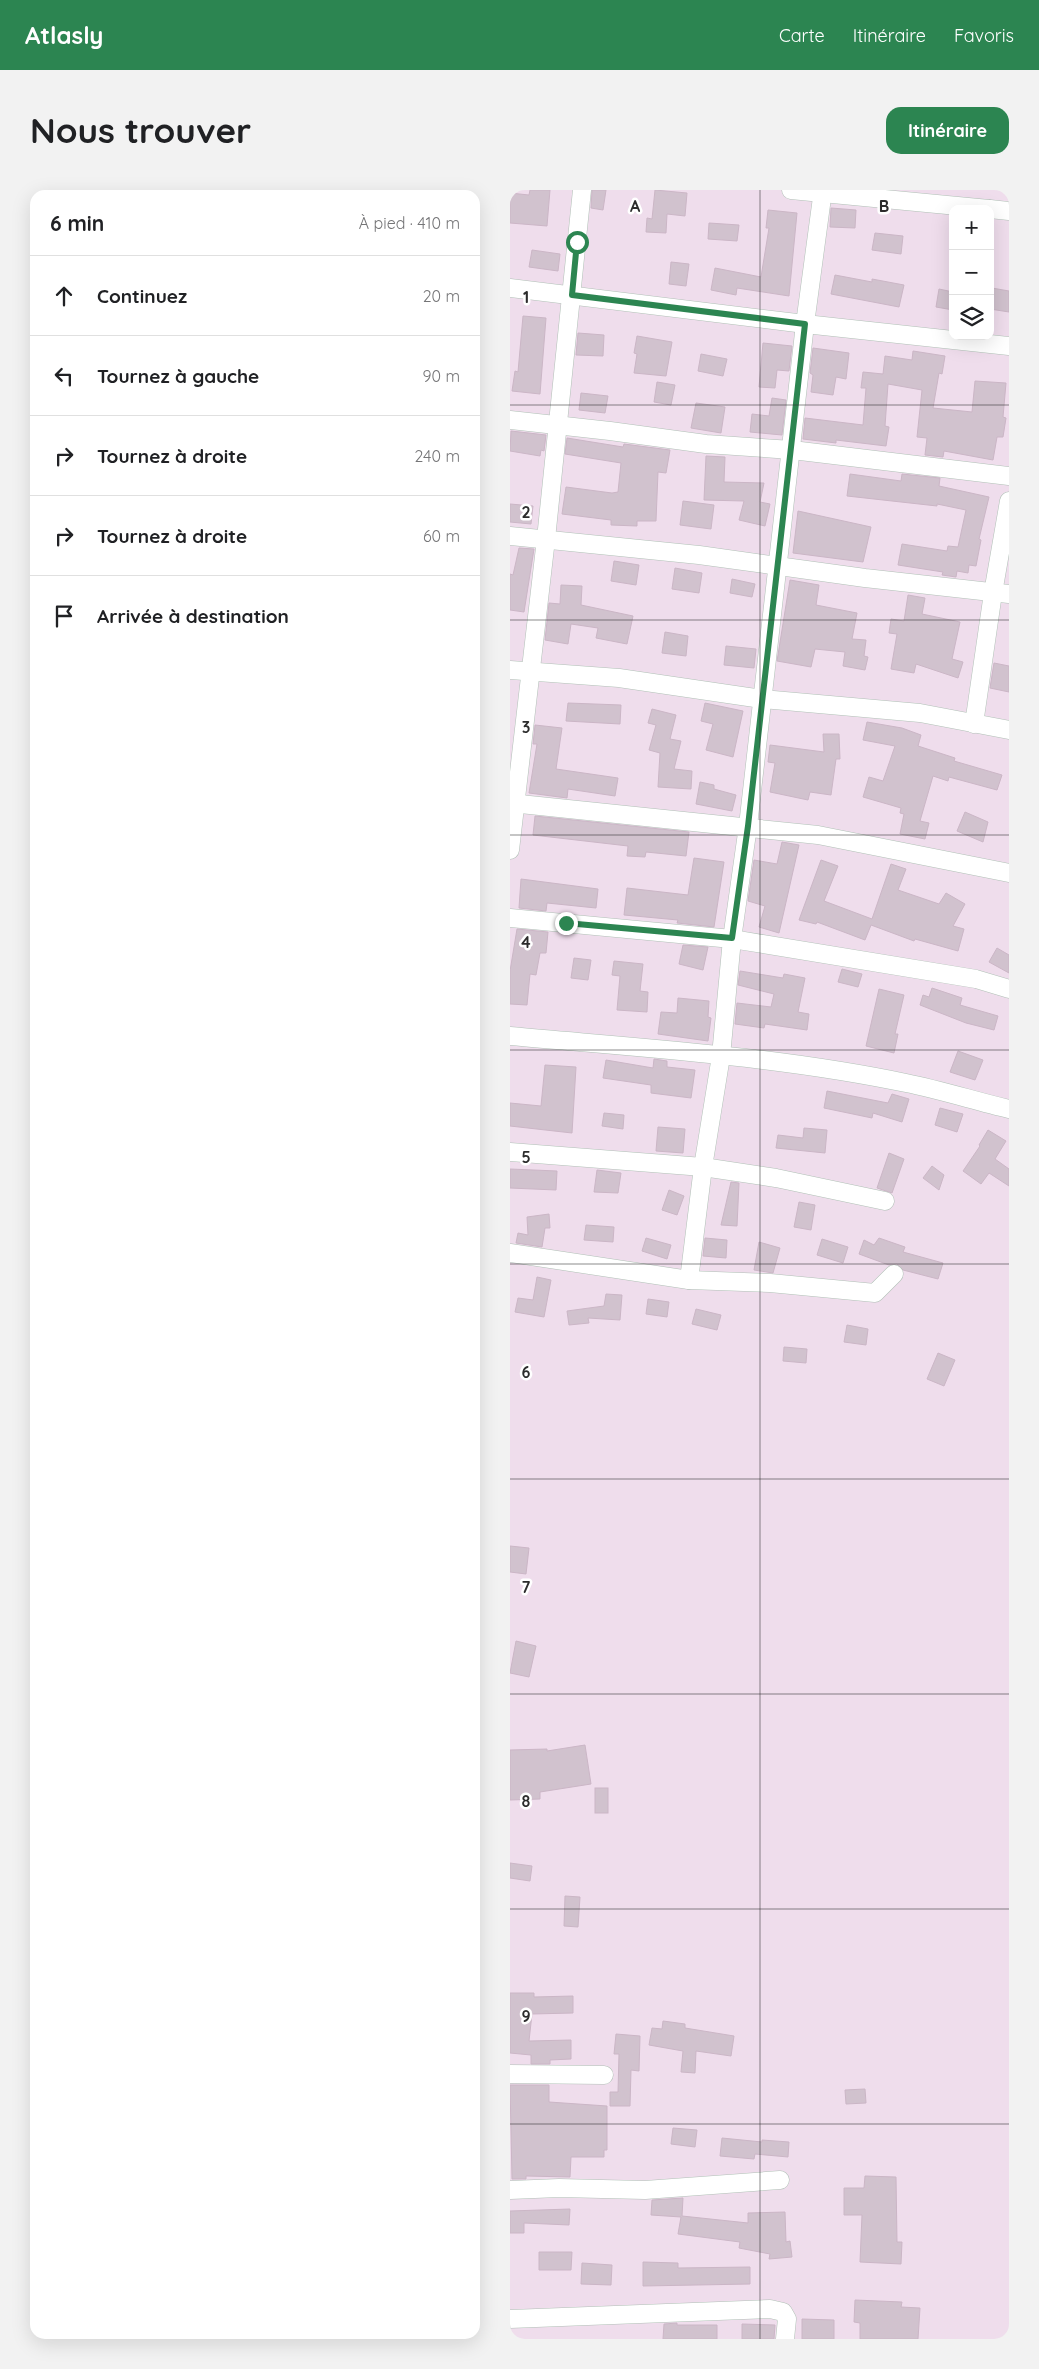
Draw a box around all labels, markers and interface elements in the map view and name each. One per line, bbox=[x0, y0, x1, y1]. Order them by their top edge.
text: Atlasly bbox=[25, 20, 103, 50]
text: Carte bbox=[779, 24, 825, 47]
text: Itinéraire bbox=[853, 24, 926, 47]
text: Favoris bbox=[954, 24, 1014, 47]
button: Itinéraire bbox=[886, 107, 1009, 154]
text: Nous trouver bbox=[30, 108, 251, 152]
text: A bbox=[630, 196, 641, 216]
text: B bbox=[879, 196, 889, 216]
map controls bbox=[949, 205, 994, 340]
button: + bbox=[949, 205, 994, 250]
text: 6 min bbox=[50, 210, 104, 236]
text: À pied · 410 m bbox=[359, 213, 460, 233]
route start bbox=[566, 231, 589, 254]
button: − bbox=[949, 250, 994, 295]
icon: ahead bbox=[50, 282, 78, 310]
text: Continuez bbox=[97, 284, 187, 308]
text: 20 m bbox=[423, 286, 460, 306]
text: 1 bbox=[523, 287, 529, 307]
button: layers bbox=[949, 295, 994, 340]
icon: left bbox=[50, 362, 78, 390]
text: Tournez à gauche bbox=[97, 364, 259, 388]
text: 90 m bbox=[423, 366, 460, 386]
icon: right bbox=[50, 442, 78, 470]
text: Tournez à droite bbox=[97, 444, 247, 468]
text: 240 m bbox=[414, 446, 460, 466]
text: 2 bbox=[521, 502, 531, 522]
icon: right bbox=[50, 522, 78, 550]
text: Tournez à droite bbox=[97, 524, 247, 548]
text: 60 m bbox=[423, 526, 460, 546]
icon: arrive bbox=[50, 602, 78, 630]
text: Arrivée à destination bbox=[97, 604, 289, 628]
text: 3 bbox=[522, 717, 530, 737]
route end bbox=[555, 912, 578, 935]
text: 4 bbox=[521, 932, 531, 952]
text: 5 bbox=[521, 1147, 531, 1167]
text: 6 bbox=[522, 1362, 531, 1382]
text: 7 bbox=[522, 1577, 531, 1597]
text: 8 bbox=[522, 1791, 531, 1811]
text: 9 bbox=[521, 2006, 531, 2026]

